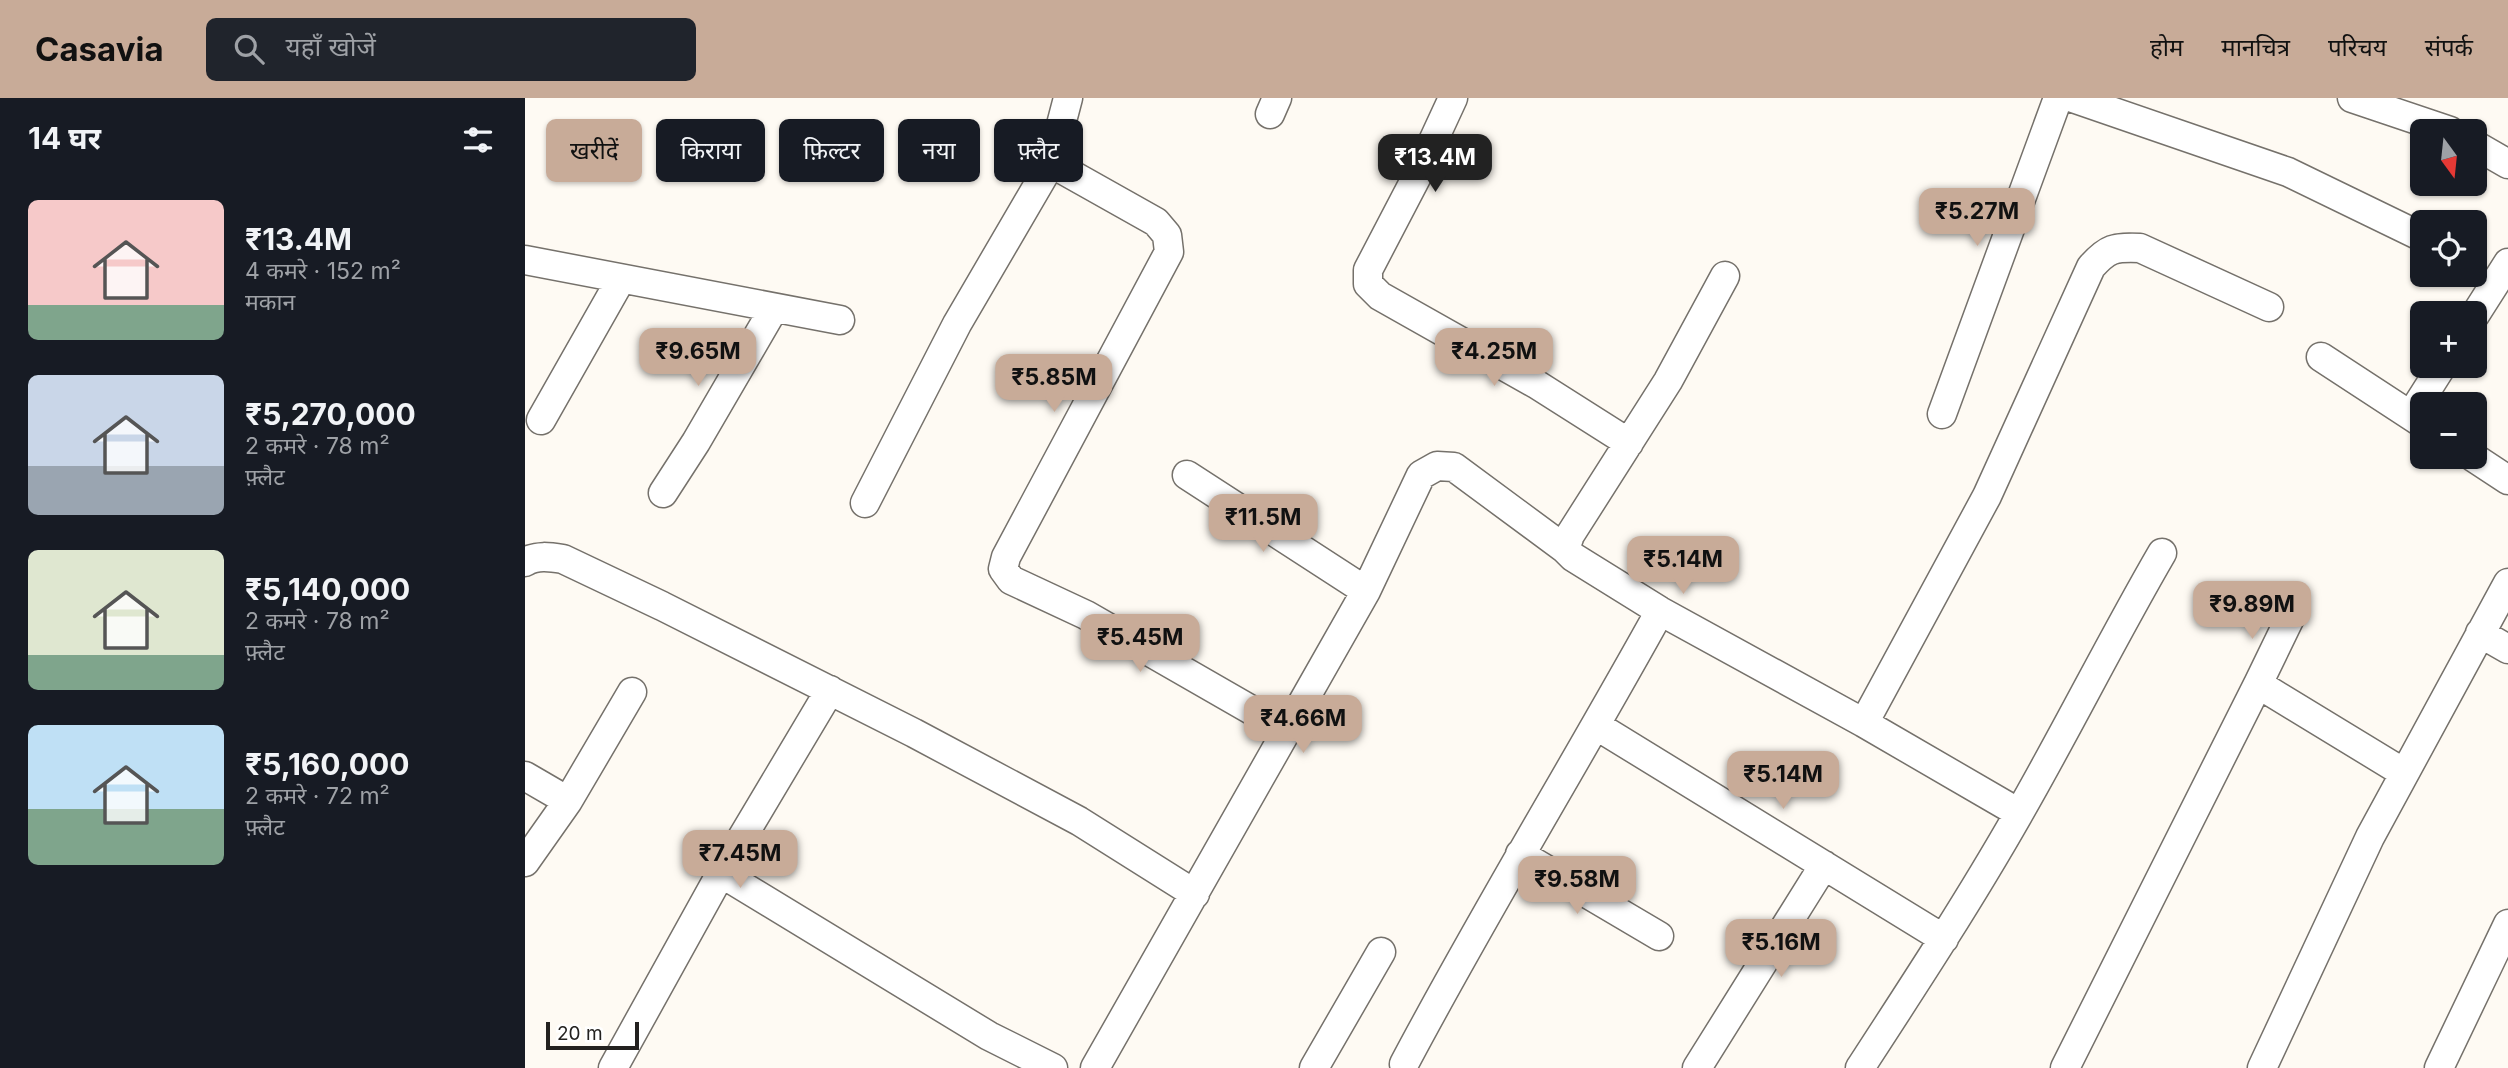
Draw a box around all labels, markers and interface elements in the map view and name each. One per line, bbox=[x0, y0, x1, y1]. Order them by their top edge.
search box bbox=[206, 18, 696, 81]
text: Casavia bbox=[35, 29, 164, 69]
icon: search bbox=[230, 30, 268, 68]
text: यहाँ खोजें bbox=[286, 31, 376, 62]
text: होम bbox=[2150, 33, 2183, 62]
text: मानचित्र bbox=[2221, 33, 2290, 62]
text: परिचय bbox=[2328, 33, 2387, 62]
text: संपर्क bbox=[2425, 33, 2473, 62]
chip: खरीदें bbox=[546, 119, 642, 182]
chip: किराया bbox=[656, 119, 765, 182]
chip: फ़िल्टर bbox=[779, 119, 884, 182]
chip: नया bbox=[898, 119, 980, 182]
chip: फ़्लैट bbox=[994, 119, 1083, 182]
north arrow bbox=[2410, 119, 2487, 196]
map controls bbox=[2410, 119, 2487, 469]
text: 14 घर bbox=[28, 120, 101, 156]
icon: filters bbox=[459, 121, 497, 159]
pin: ₹13.4M bbox=[1378, 134, 1492, 194]
text: ₹13.4M bbox=[1394, 143, 1476, 171]
pin: ₹5.27M bbox=[1920, 188, 2034, 248]
text: ₹5.27M bbox=[1935, 197, 2019, 225]
button: locate bbox=[2410, 210, 2487, 287]
text: ₹13.4M bbox=[245, 221, 352, 257]
icon: home bbox=[84, 228, 168, 312]
text: 4 कमरे · 152 m² bbox=[245, 257, 401, 285]
text: मकान bbox=[245, 288, 295, 316]
button: + bbox=[2410, 301, 2487, 378]
pin: ₹9.65M bbox=[641, 328, 755, 388]
pin: ₹4.25M bbox=[1437, 328, 1551, 388]
text: ₹9.65M bbox=[655, 337, 741, 365]
text: ₹4.25M bbox=[1451, 337, 1537, 365]
pin: ₹5.85M bbox=[997, 354, 1111, 414]
text: ₹5.85M bbox=[1011, 363, 1097, 391]
button: − bbox=[2410, 392, 2487, 469]
text: ₹5,270,000 bbox=[245, 396, 416, 432]
icon: home bbox=[84, 403, 168, 487]
text: 2 कमरे · 78 m² bbox=[245, 432, 390, 460]
text: फ़्लैट bbox=[245, 463, 285, 491]
pin: ₹11.5M bbox=[1206, 494, 1320, 554]
text: ₹11.5M bbox=[1225, 503, 1301, 531]
pin: ₹5.14M bbox=[1626, 536, 1740, 596]
text: ₹5.14M bbox=[1643, 545, 1723, 573]
text: ₹5,140,000 bbox=[245, 571, 410, 607]
icon: home bbox=[84, 578, 168, 662]
pin: ₹9.89M bbox=[2195, 582, 2309, 641]
text: ₹9.89M bbox=[2209, 590, 2295, 618]
text: 2 कमरे · 78 m² bbox=[245, 607, 390, 635]
pin: ₹5.45M bbox=[1083, 614, 1197, 674]
text: ₹5.45M bbox=[1097, 623, 1183, 651]
text: फ़्लैट bbox=[245, 638, 285, 666]
pin: ₹4.66M bbox=[1246, 696, 1360, 755]
text: ₹4.66M bbox=[1260, 704, 1346, 732]
text: ₹5,160,000 bbox=[245, 746, 410, 782]
pin: ₹5.14M bbox=[1726, 752, 1840, 811]
icon: home bbox=[84, 753, 168, 837]
text: ₹5.14M bbox=[1743, 760, 1823, 788]
text: 2 कमरे · 72 m² bbox=[245, 782, 390, 810]
text: फ़्लैट bbox=[245, 813, 285, 841]
pin: ₹7.45M bbox=[683, 830, 797, 890]
text: ₹7.45M bbox=[698, 839, 782, 867]
pin: ₹9.58M bbox=[1520, 856, 1634, 916]
text: ₹9.58M bbox=[1534, 865, 1620, 893]
pin: ₹5.16M bbox=[1724, 920, 1838, 979]
text: ₹5.16M bbox=[1741, 928, 1821, 956]
scale bar bbox=[546, 1019, 639, 1051]
text: 20 m bbox=[557, 1022, 603, 1045]

